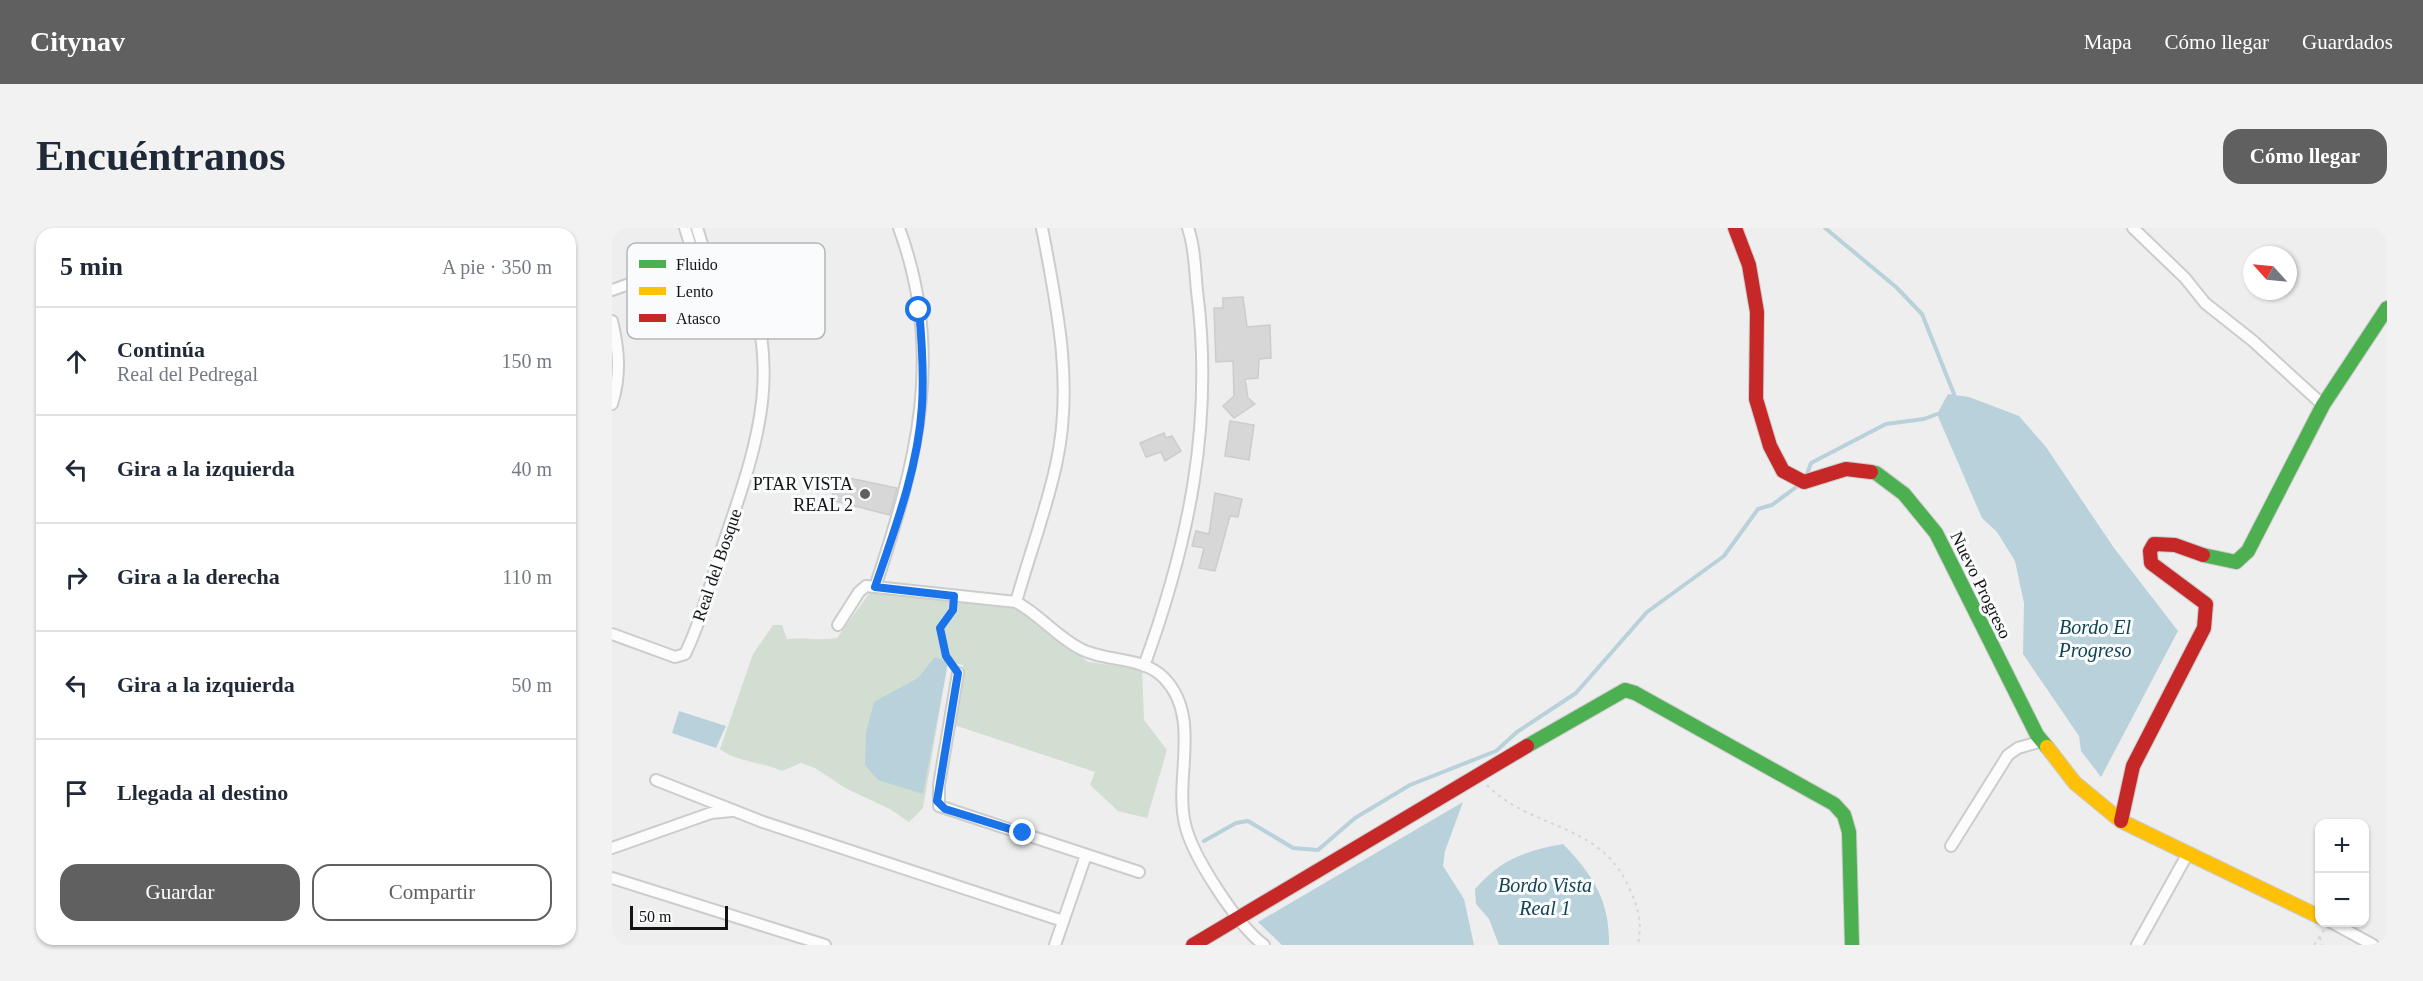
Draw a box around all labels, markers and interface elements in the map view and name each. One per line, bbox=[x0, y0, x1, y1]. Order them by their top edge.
text: Citynav bbox=[30, 26, 125, 57]
text: Mapa bbox=[2084, 30, 2132, 54]
text: Cómo llegar bbox=[2165, 30, 2269, 54]
text: Guardados bbox=[2302, 30, 2393, 54]
button: Cómo llegar bbox=[2223, 129, 2387, 184]
text: Encuéntranos bbox=[36, 133, 286, 179]
legend bbox=[627, 243, 825, 339]
north arrow bbox=[2243, 246, 2297, 300]
text: 5 min bbox=[60, 252, 123, 281]
text: A pie · 350 m bbox=[442, 256, 552, 278]
text: Fluido bbox=[676, 256, 718, 273]
text: Lento bbox=[676, 283, 713, 300]
route start bbox=[905, 296, 931, 322]
text: Atasco bbox=[676, 310, 720, 327]
text: Continúa bbox=[117, 337, 205, 362]
icon: ahead bbox=[60, 345, 93, 378]
text: 150 m bbox=[501, 350, 552, 372]
text: Real del Pedregal bbox=[117, 363, 258, 385]
icon: left bbox=[60, 453, 93, 486]
text: Gira a la izquierda bbox=[117, 456, 295, 481]
text: 40 m bbox=[511, 458, 552, 480]
place label: PTAR VISTA REAL 2 bbox=[753, 474, 853, 515]
marker: PTAR VISTA REAL 2 bbox=[858, 487, 872, 501]
street label: Real del Bosque bbox=[688, 506, 746, 624]
street label: Nuevo Progreso bbox=[1946, 528, 2016, 642]
icon: right bbox=[60, 561, 93, 594]
text: Gira a la derecha bbox=[117, 564, 280, 589]
text: 110 m bbox=[502, 566, 552, 588]
water label: Bordo El Progreso bbox=[2058, 616, 2131, 662]
icon: left bbox=[60, 669, 93, 702]
text: Gira a la izquierda bbox=[117, 672, 295, 697]
text: 50 m bbox=[511, 674, 552, 696]
icon: arrive bbox=[60, 777, 93, 810]
text: Llegada al destino bbox=[117, 780, 288, 805]
route end bbox=[1009, 819, 1035, 845]
map controls bbox=[2315, 819, 2369, 927]
button: + bbox=[2315, 819, 2369, 873]
button: Guardar bbox=[60, 864, 300, 921]
button: Compartir bbox=[312, 864, 552, 921]
button: − bbox=[2315, 873, 2369, 927]
water label: Bordo Vista Real 1 bbox=[1498, 874, 1592, 919]
scale bar bbox=[630, 903, 728, 930]
text: 50 m bbox=[639, 908, 671, 925]

